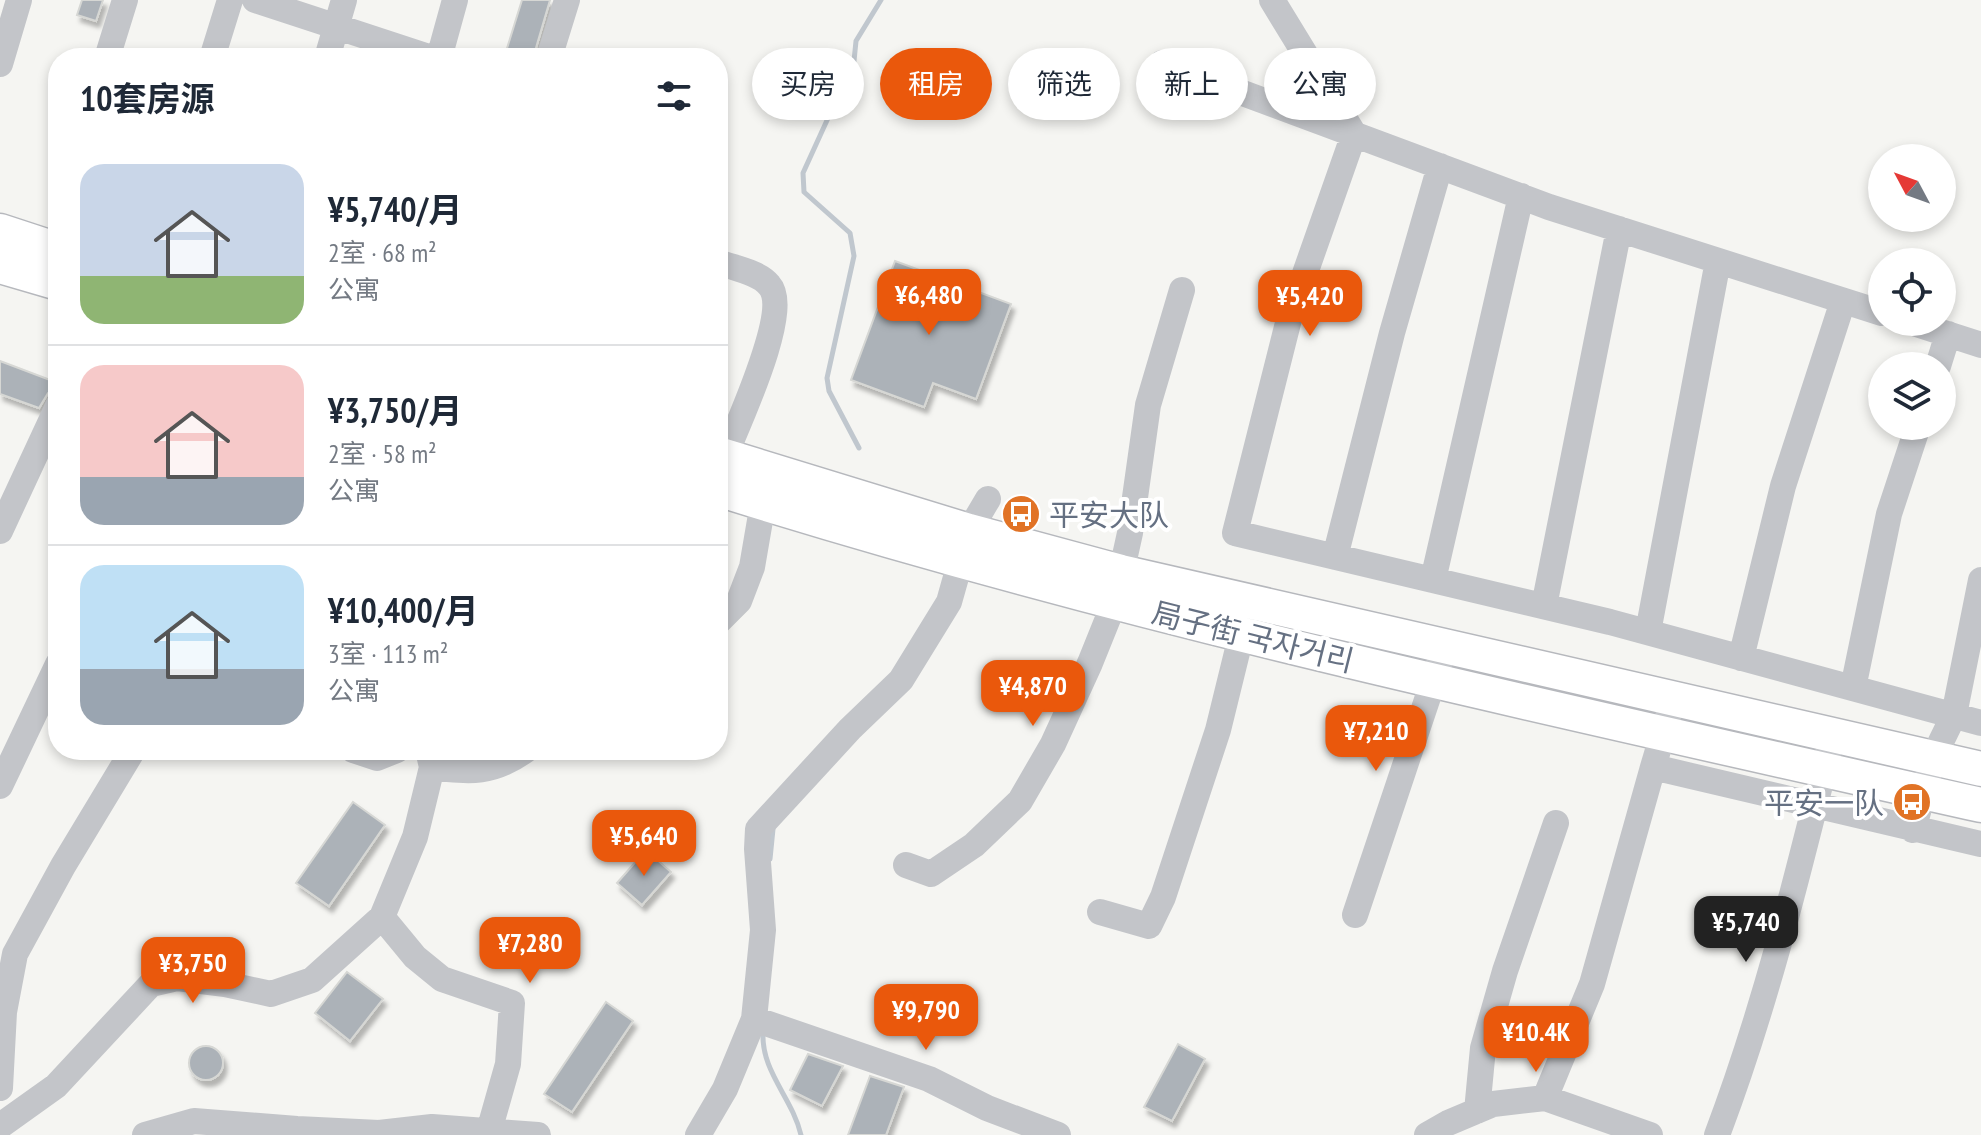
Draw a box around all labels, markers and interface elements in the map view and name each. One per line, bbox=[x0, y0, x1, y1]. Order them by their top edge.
chip: 买房 bbox=[752, 48, 864, 120]
chip: 租房 bbox=[880, 48, 992, 120]
chip: 筛选 bbox=[1008, 48, 1120, 120]
chip: 新上 bbox=[1136, 48, 1248, 120]
chip: 公寓 bbox=[1264, 48, 1376, 120]
icon: filters bbox=[652, 74, 696, 118]
text: 10套房源 bbox=[80, 76, 215, 120]
north arrow bbox=[1868, 144, 1956, 232]
map controls bbox=[1868, 144, 1956, 440]
text: ¥5,740/月 bbox=[328, 187, 462, 231]
icon: home bbox=[144, 196, 240, 292]
text: 2室 · 68 m² bbox=[328, 236, 437, 269]
button: locate bbox=[1868, 248, 1956, 336]
pin: ¥6,480 bbox=[864, 269, 994, 337]
pin: ¥5,420 bbox=[1245, 270, 1375, 338]
text: 公寓 bbox=[328, 273, 380, 306]
text: ¥6,480 bbox=[895, 278, 963, 311]
text: ¥5,420 bbox=[1276, 279, 1344, 312]
button: layers bbox=[1868, 352, 1956, 440]
text: ¥3,750/月 bbox=[328, 388, 462, 432]
icon: home bbox=[144, 397, 240, 493]
text: 2室 · 58 m² bbox=[328, 437, 437, 470]
text: 公寓 bbox=[328, 474, 380, 507]
bus stop icon: 平安大队 bbox=[1000, 493, 1042, 535]
place label: 平安大队 bbox=[1049, 495, 1169, 534]
text: ¥10,400/月 bbox=[328, 588, 479, 632]
street label: 局子街 국자거리 bbox=[1148, 592, 1358, 680]
icon: home bbox=[144, 597, 240, 693]
text: 3室 · 113 m² bbox=[328, 637, 448, 670]
pin: ¥4,870 bbox=[968, 660, 1098, 728]
text: ¥4,870 bbox=[999, 669, 1067, 702]
text: 公寓 bbox=[328, 674, 380, 707]
pin: ¥7,210 bbox=[1311, 705, 1441, 773]
text: ¥7,210 bbox=[1343, 714, 1409, 747]
bus stop icon: 平安一队 bbox=[1891, 781, 1933, 823]
place label: 平安一队 bbox=[1764, 783, 1884, 822]
pin: ¥5,640 bbox=[579, 810, 709, 878]
text: ¥5,640 bbox=[610, 819, 678, 852]
pin: ¥5,740 bbox=[1681, 896, 1811, 964]
text: ¥5,740 bbox=[1712, 905, 1780, 938]
pin: ¥7,280 bbox=[465, 917, 595, 985]
text: ¥7,280 bbox=[497, 926, 563, 959]
pin: ¥3,750 bbox=[128, 937, 258, 1005]
text: ¥3,750 bbox=[159, 946, 227, 979]
pin: ¥9,790 bbox=[861, 984, 991, 1052]
text: ¥9,790 bbox=[892, 993, 960, 1026]
pin: ¥10.4K bbox=[1471, 1006, 1601, 1074]
text: ¥10.4K bbox=[1502, 1015, 1570, 1048]

